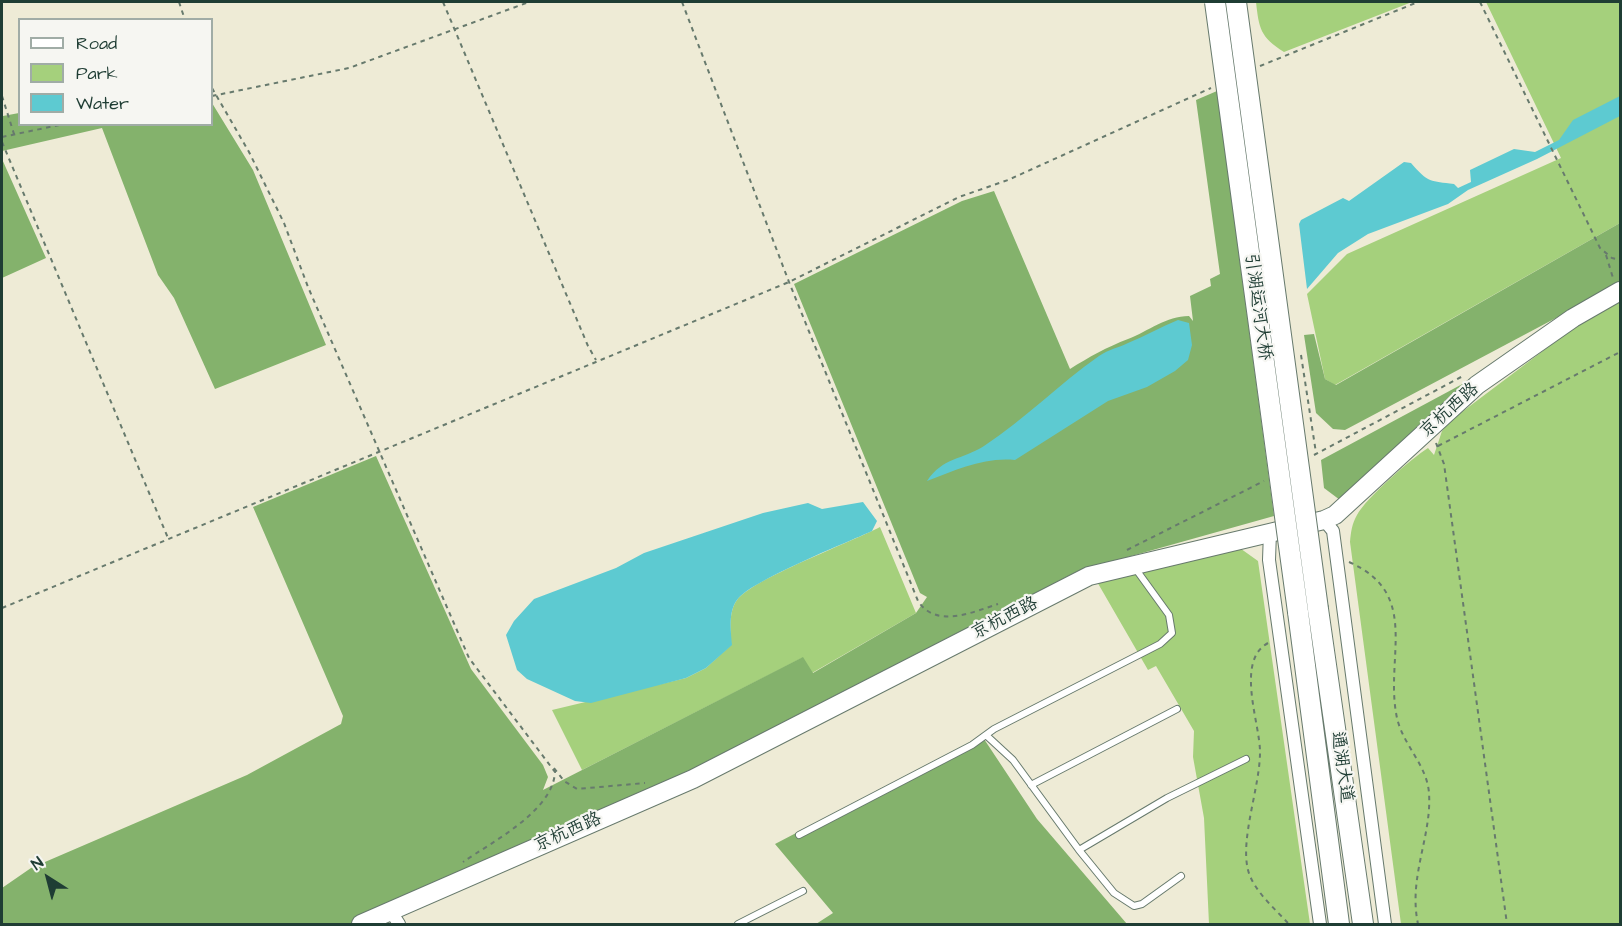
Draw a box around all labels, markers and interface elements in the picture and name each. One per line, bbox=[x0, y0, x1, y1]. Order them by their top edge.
legend bbox=[18, 18, 213, 126]
text: Road bbox=[76, 31, 117, 56]
text: Park bbox=[76, 61, 118, 86]
text: Water bbox=[76, 91, 129, 116]
street label: 引湖运河大桥 bbox=[1239, 252, 1275, 362]
street label: 京杭西路 bbox=[1416, 379, 1484, 443]
street label: 京杭西路 bbox=[968, 593, 1042, 645]
street label: 通湖大道 bbox=[1325, 730, 1357, 804]
street label: 京杭西路 bbox=[531, 808, 605, 858]
north arrow bbox=[18, 848, 78, 908]
text: N bbox=[27, 852, 48, 875]

